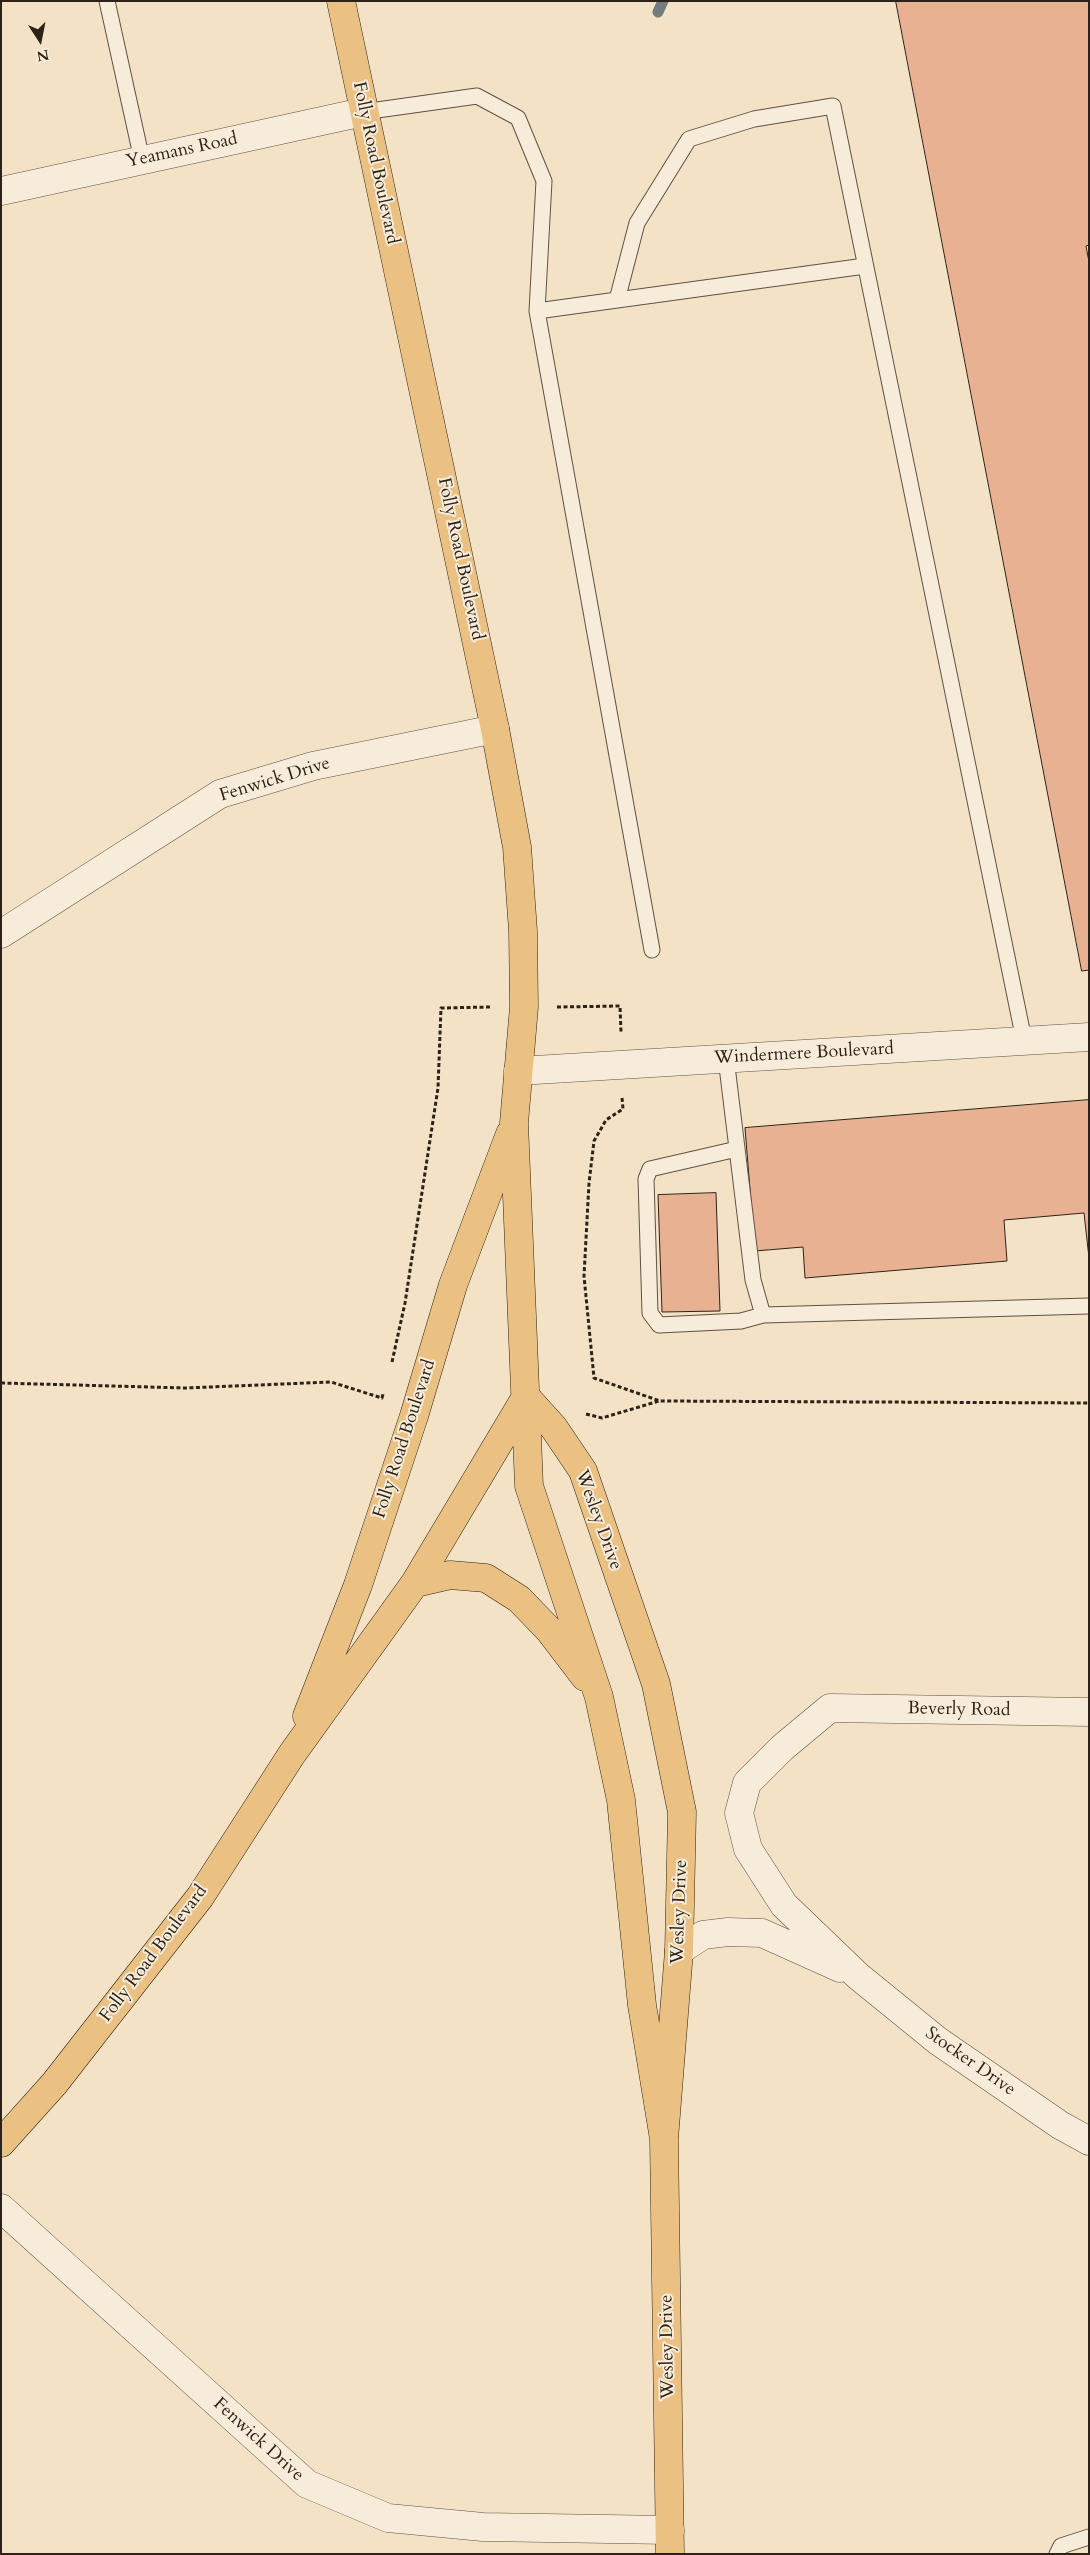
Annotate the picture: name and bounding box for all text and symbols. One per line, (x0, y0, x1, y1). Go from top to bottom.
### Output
north arrow (15, 15, 65, 65)
text: N (35, 45, 51, 66)
street label: Folly Road Boulevard (347, 80, 403, 246)
street label: Yeamans Road (124, 129, 240, 173)
street label: Folly Road Boulevard (432, 476, 488, 642)
street label: Fenwick Drive (217, 753, 333, 807)
street label: Windermere Boulevard (714, 1039, 894, 1069)
street label: Folly Road Boulevard (369, 1357, 441, 1521)
street label: Wesley Drive (570, 1467, 626, 1573)
street label: Beverly Road (907, 1698, 1011, 1722)
street label: Wesley Drive (667, 1859, 693, 1965)
street label: Folly Road Boulevard (96, 1881, 212, 2027)
street label: Stocker Drive (921, 2023, 1019, 2101)
street label: Wesley Drive (656, 2294, 680, 2400)
street label: Fenwick Drive (208, 2394, 308, 2486)

